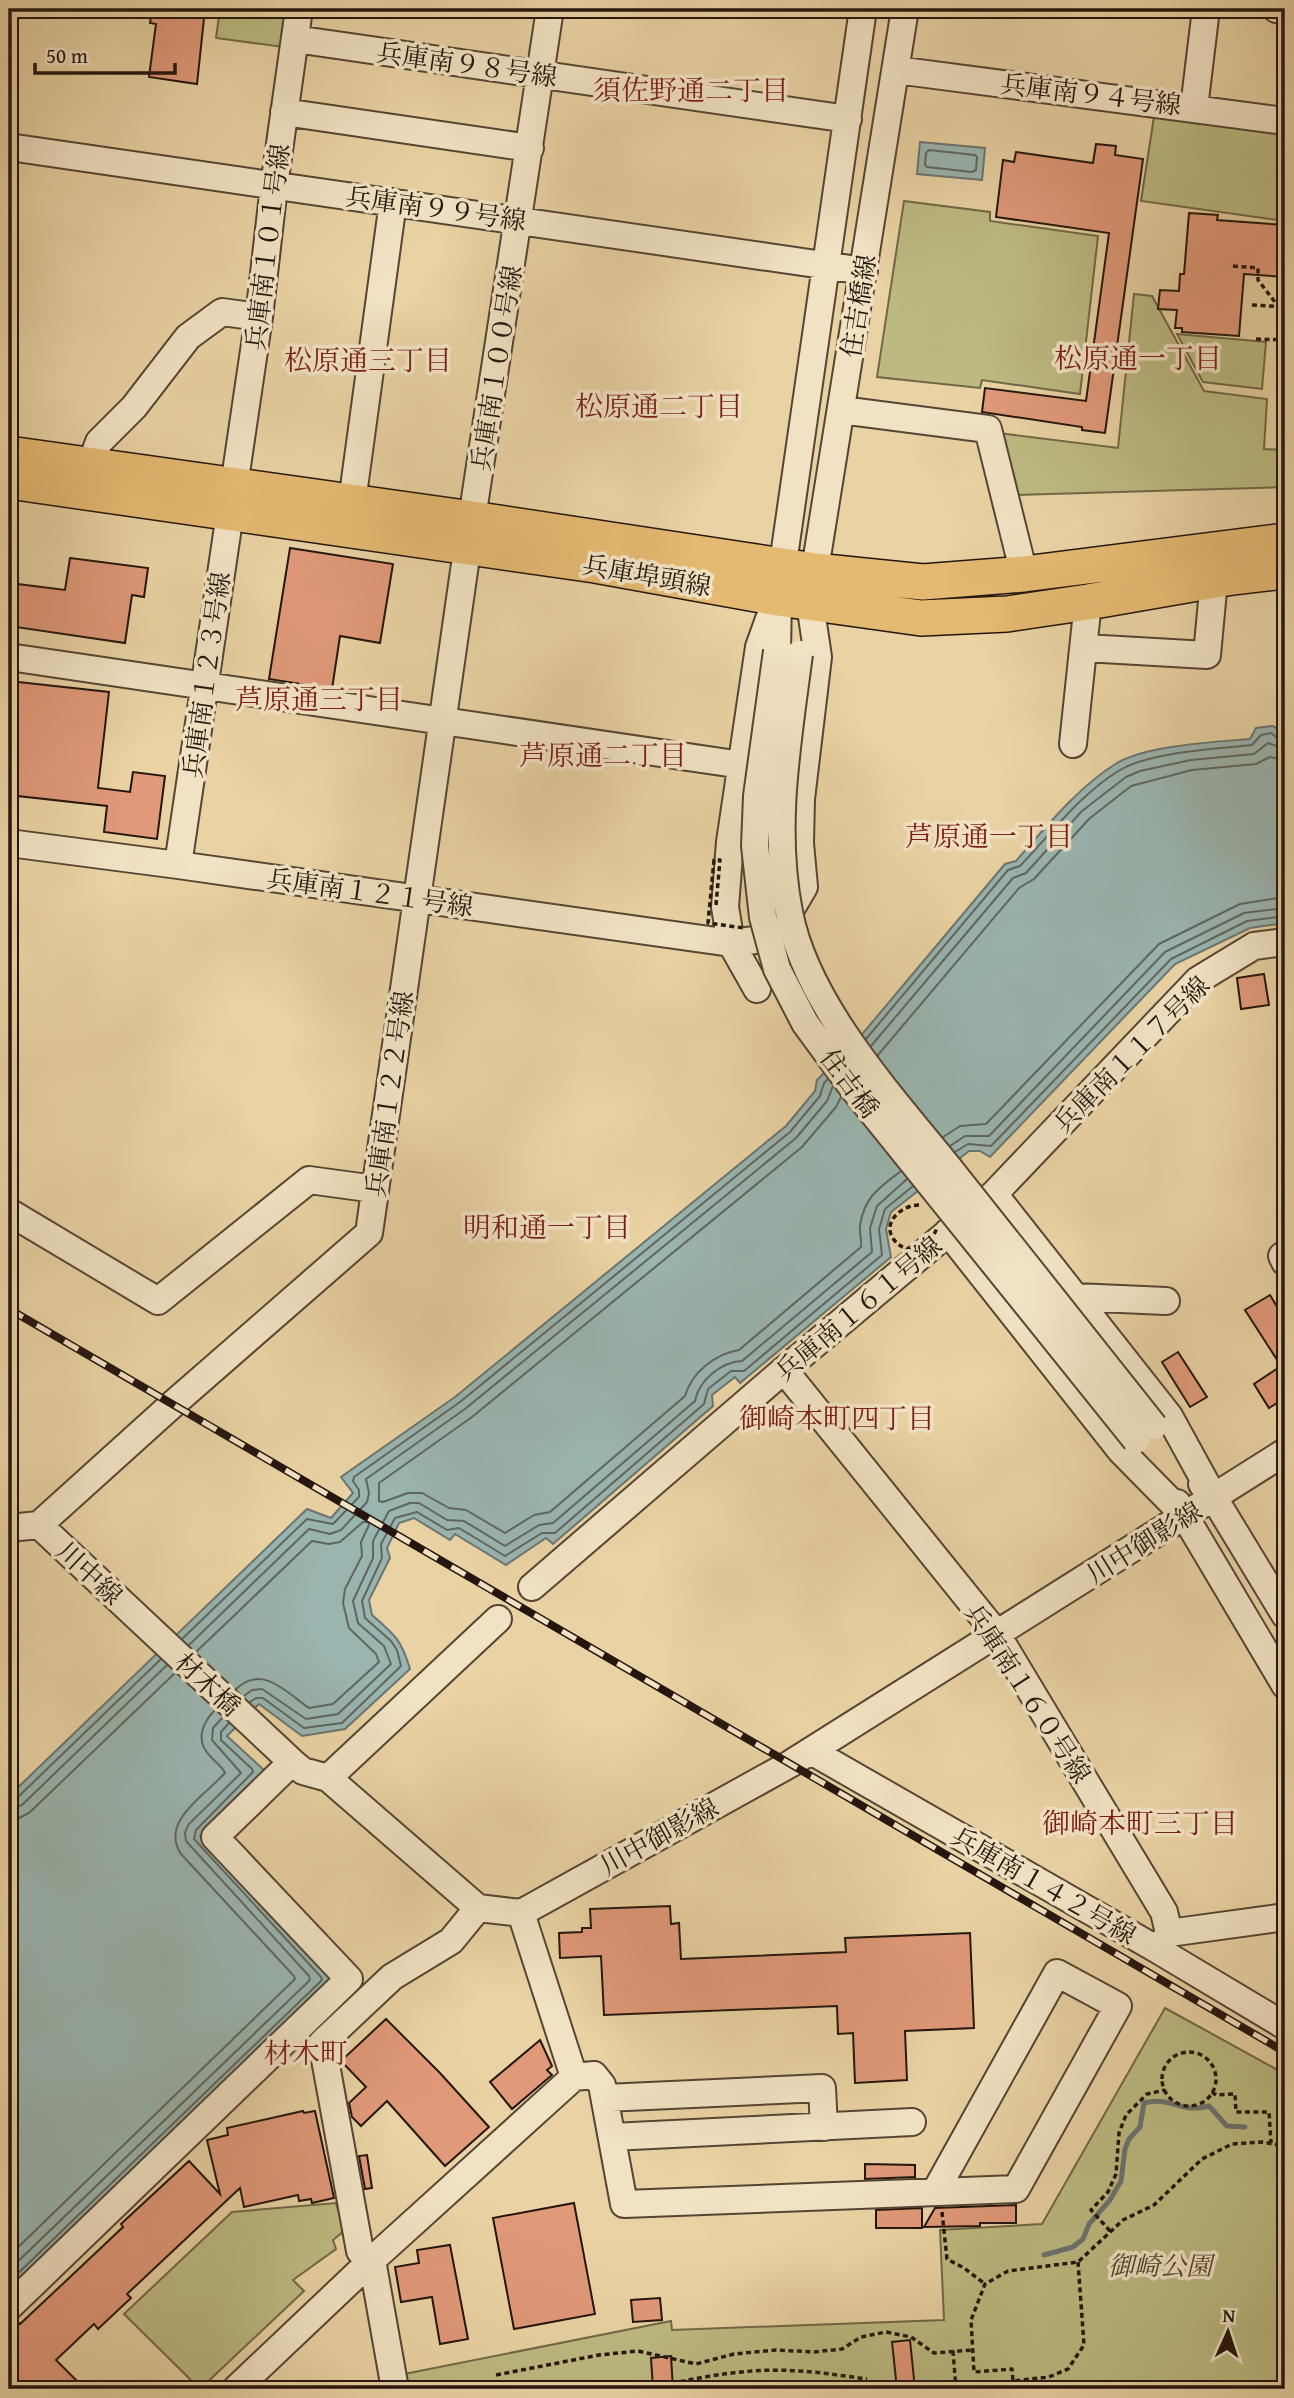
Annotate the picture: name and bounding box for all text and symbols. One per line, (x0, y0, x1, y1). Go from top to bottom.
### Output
scale bar (35, 32, 175, 76)
street label: 兵庫南９８号線 (374, 32, 560, 96)
text: 50 m (46, 40, 88, 71)
street label: 兵庫南９４号線 (998, 64, 1184, 124)
district label: 須佐野通二丁目 (593, 69, 789, 110)
street label: 兵庫南１０１号線 (235, 141, 299, 353)
street label: 兵庫南９９号線 (343, 176, 529, 240)
street label: 住吉橋線 (831, 252, 885, 360)
street label: 兵庫南１００号線 (460, 262, 532, 474)
district label: 松原通一丁目 (1054, 337, 1222, 378)
district label: 松原通三丁目 (284, 339, 452, 380)
district label: 松原通二丁目 (575, 385, 743, 426)
street label: 兵庫埠頭線 (580, 545, 714, 605)
street label: 兵庫南１２３号線 (172, 569, 240, 781)
district label: 芦原通三丁目 (235, 678, 403, 719)
district label: 芦原通二丁目 (519, 734, 687, 775)
district label: 芦原通一丁目 (905, 815, 1073, 856)
street label: 兵庫南１２１号線 (264, 858, 476, 926)
street label: 兵庫南１１７号線 (1044, 967, 1218, 1141)
street label: 兵庫南１２２号線 (355, 988, 423, 1200)
street label: 住吉橋 (811, 1040, 889, 1126)
district label: 明和通一丁目 (463, 1206, 631, 1247)
street label: 兵庫南１６１号線 (766, 1226, 950, 1390)
district label: 御崎本町四丁目 (739, 1397, 935, 1438)
street label: 川中御影線 (1079, 1491, 1209, 1593)
street label: 川中線 (48, 1532, 132, 1614)
street label: 兵庫南１６０号線 (955, 1595, 1101, 1791)
street label: 材木橋 (166, 1643, 250, 1725)
street label: 川中御影線 (593, 1787, 725, 1885)
district label: 御崎本町三丁目 (1042, 1802, 1238, 1843)
street label: 兵庫南１４２号線 (944, 1816, 1144, 1954)
district label: 材木町 (264, 2032, 348, 2073)
park label: 御崎公園 (1108, 2246, 1216, 2285)
north arrow (1192, 2296, 1262, 2366)
text: N (1222, 2301, 1236, 2329)

